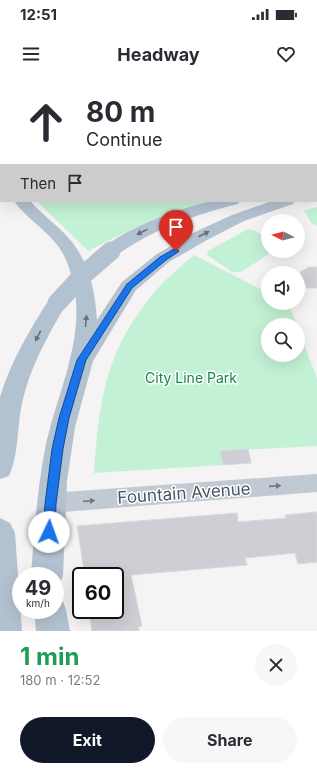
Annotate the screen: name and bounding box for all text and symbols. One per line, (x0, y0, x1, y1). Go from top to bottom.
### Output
text: 12:51 (20, 5, 57, 24)
icon: menu (20, 43, 42, 65)
icon: heart (275, 43, 297, 65)
text: Headway (117, 44, 200, 65)
text: 80 m (86, 95, 155, 129)
icon: ahead (20, 96, 72, 148)
text: Continue (86, 129, 163, 150)
icon: arrive (64, 172, 86, 194)
text: Then (20, 174, 56, 193)
pin (159, 210, 193, 251)
north arrow (261, 214, 305, 258)
map controls (261, 214, 305, 362)
icon: arrive (165, 216, 187, 238)
one-way arrow (136, 228, 148, 235)
one-way arrow (199, 231, 210, 237)
button: sound (261, 266, 305, 310)
one-way arrow (83, 315, 89, 327)
button: search (261, 318, 305, 362)
one-way arrow (34, 330, 41, 342)
park label: City Line Park (145, 369, 237, 386)
street label: Fountain Avenue (117, 478, 251, 508)
one-way arrow (269, 483, 281, 490)
one-way arrow (83, 497, 95, 504)
position arrow (28, 511, 70, 553)
speed limit sign: 60 (72, 567, 124, 619)
text: 49 (25, 576, 51, 600)
text: km/h (26, 597, 50, 609)
text: 1 min (20, 642, 79, 671)
button: close (255, 644, 297, 686)
text: 180 m · 12:52 (20, 672, 100, 688)
button: Exit (20, 717, 155, 763)
button: Share (163, 717, 297, 763)

